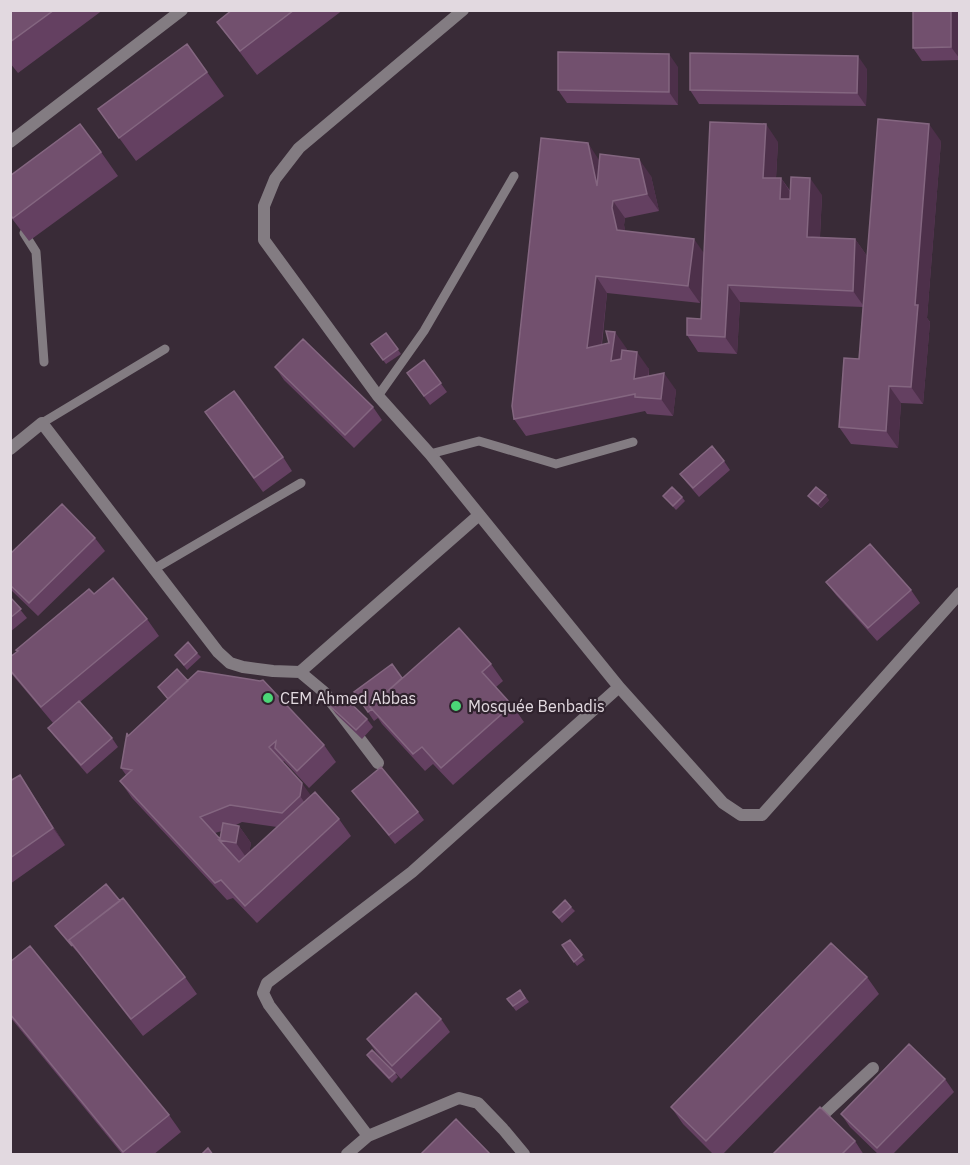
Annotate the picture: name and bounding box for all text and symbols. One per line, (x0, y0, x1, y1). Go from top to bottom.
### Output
place label: CEM Ahmed Abbas (280, 688, 416, 708)
marker: CEM Ahmed Abbas (261, 691, 275, 705)
place label: Mosquée Benbadis (468, 696, 605, 716)
marker: Mosquée Benbadis (449, 699, 463, 713)

